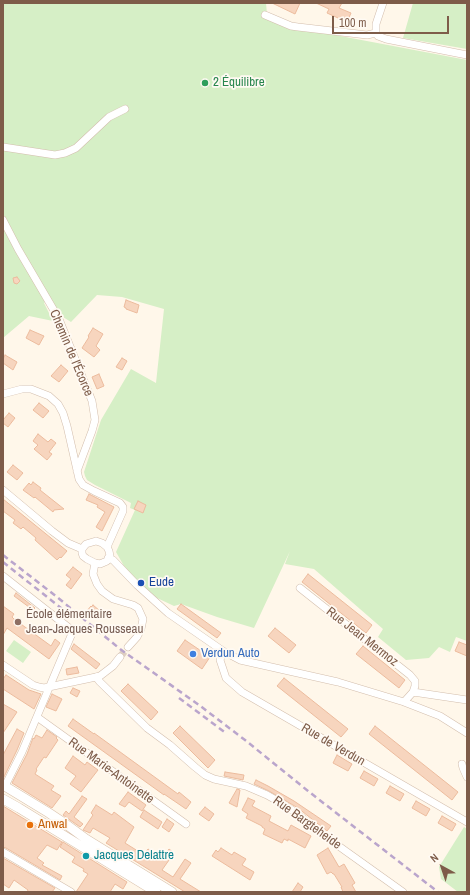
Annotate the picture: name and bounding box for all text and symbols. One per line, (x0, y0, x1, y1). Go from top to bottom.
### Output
scale bar (334, 8, 451, 34)
text: 100 m (339, 15, 366, 31)
place label: 2 Équilibre (213, 75, 265, 91)
marker: 2 Équilibre (200, 78, 210, 88)
street label: Chemin de l'Écorce (46, 307, 96, 399)
place label: Eude (149, 575, 174, 591)
marker: Eude (136, 578, 146, 588)
street label: Rue Jean Mermoz (323, 604, 401, 670)
place label: École élémentaire Jean-Jacques Rousseau (26, 607, 143, 638)
marker: École élémentaire Jean-Jacques Rousseau (13, 617, 23, 627)
place label: Verdun Auto (201, 646, 260, 662)
marker: Verdun Auto (188, 649, 198, 659)
street label: Rue de Verdun (298, 720, 368, 770)
street label: Rue Marie-Antoinette (65, 735, 157, 807)
street label: Rue Bargteheide (270, 793, 344, 853)
place label: Anwal (38, 817, 67, 833)
marker: Anwal (25, 820, 35, 830)
north arrow (422, 847, 462, 887)
place label: Jacques Delattre (94, 848, 174, 864)
text: N (427, 850, 441, 865)
marker: Jacques Delattre (81, 851, 91, 861)

